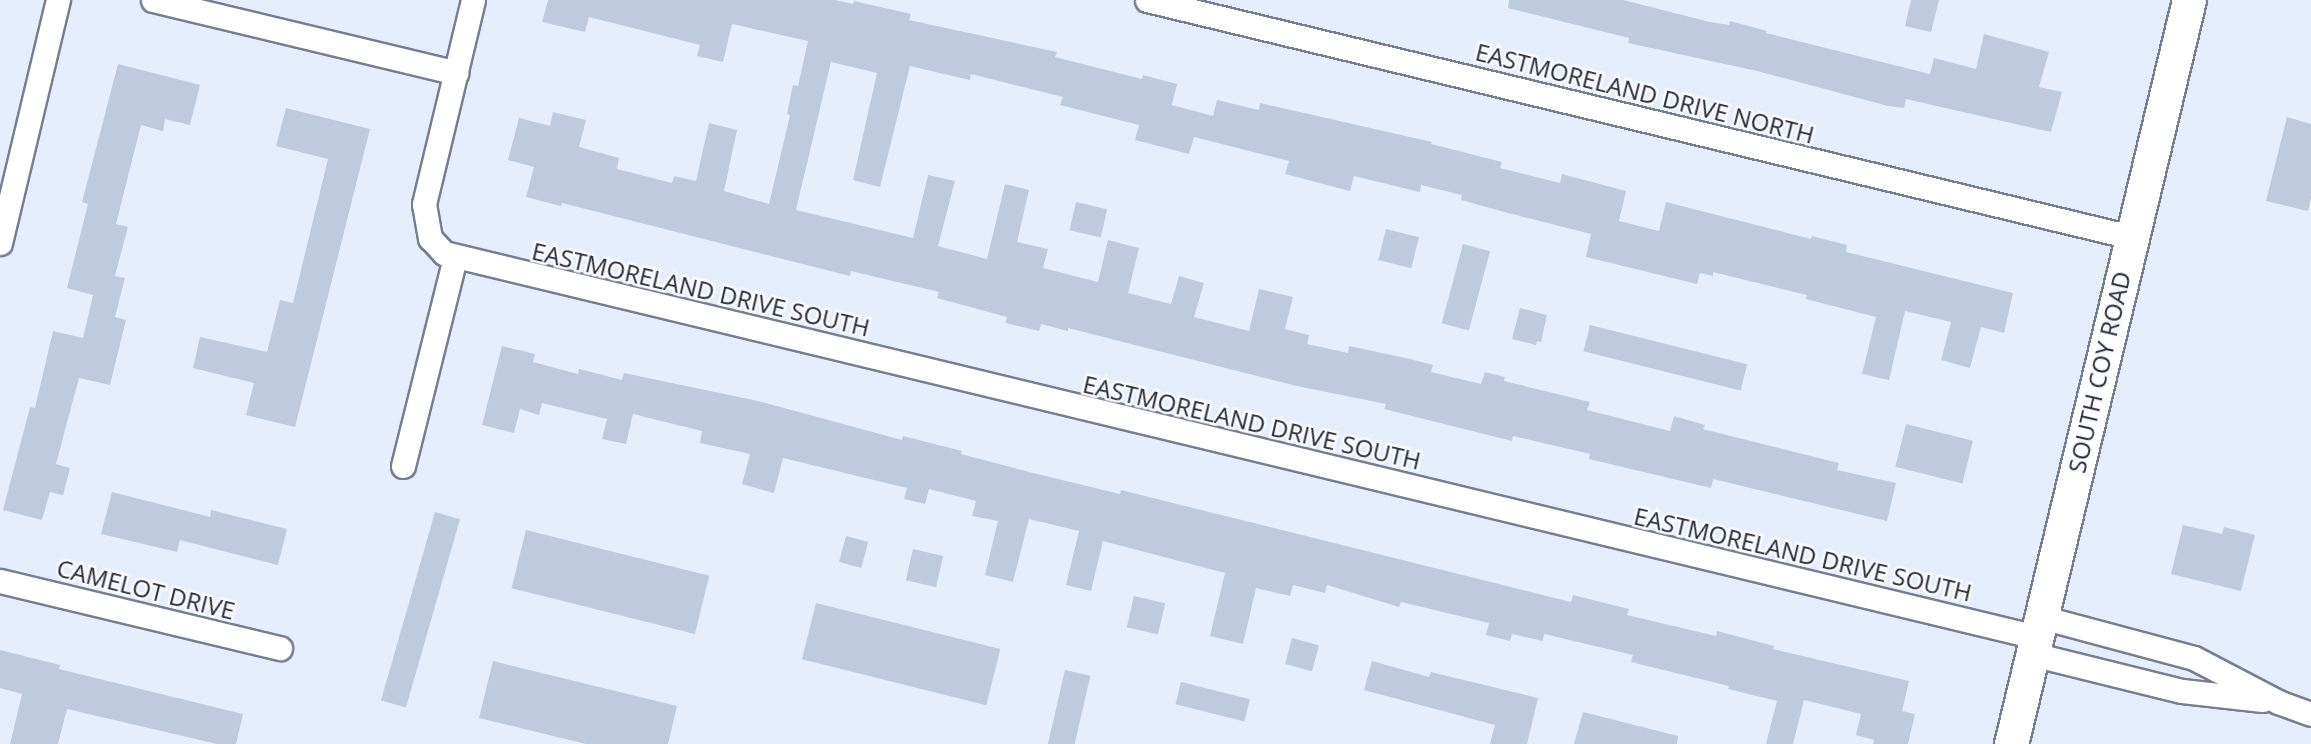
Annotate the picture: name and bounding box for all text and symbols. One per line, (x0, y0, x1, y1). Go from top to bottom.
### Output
street label: EASTMORELAND DRIVE NORTH (1473, 37, 1817, 149)
street label: EASTMORELAND DRIVE SOUTH (529, 236, 873, 342)
street label: SOUTH COY ROAD (2062, 268, 2136, 476)
street label: EASTMORELAND DRIVE SOUTH (1080, 369, 1424, 475)
street label: EASTMORELAND DRIVE SOUTH (1631, 501, 1975, 607)
street label: CAMELOT DRIVE (54, 553, 238, 625)

